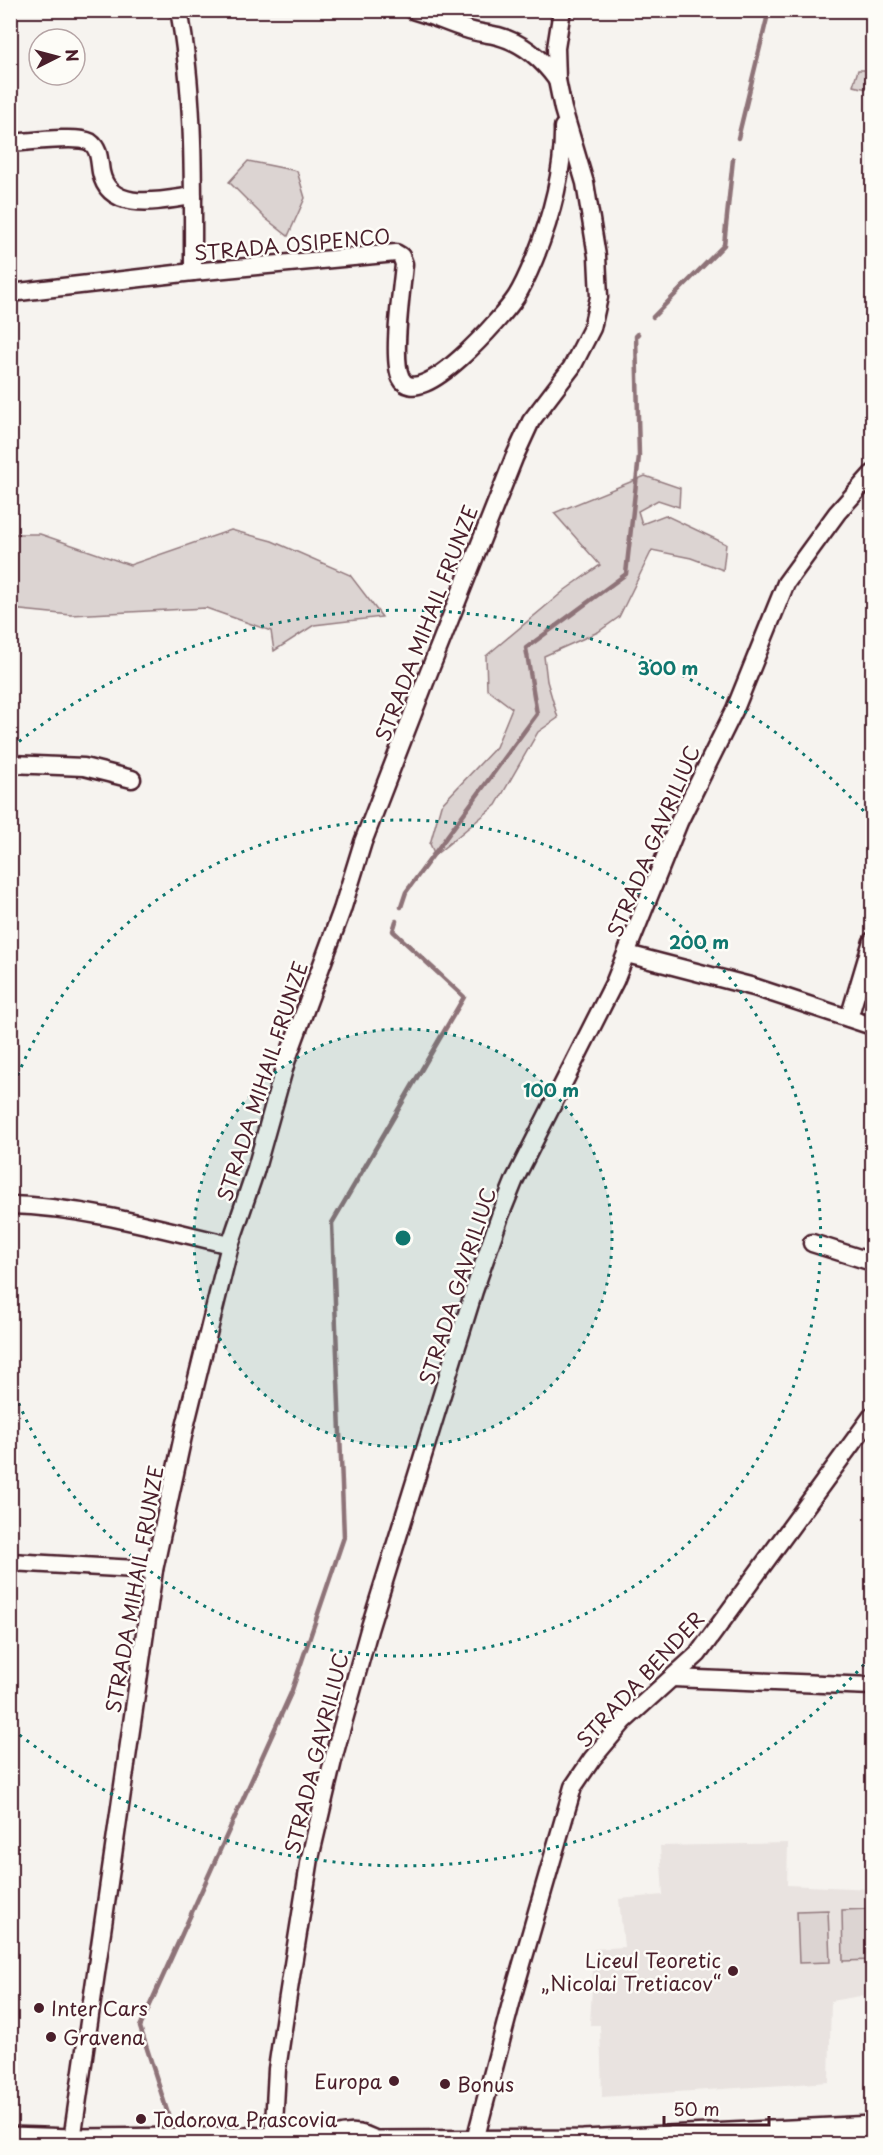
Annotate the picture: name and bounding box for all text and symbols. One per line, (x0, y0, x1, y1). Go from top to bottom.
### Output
north arrow (27, 27, 87, 87)
text: N (60, 48, 86, 63)
street label: STRADA OSIPENCO (193, 220, 391, 268)
street label: STRADA MIHAIL FRUNZE (367, 500, 485, 746)
text: 300 m (638, 654, 698, 681)
street label: STRADA GAVRILIUC (599, 740, 707, 942)
text: 200 m (669, 928, 729, 955)
street label: STRADA MIHAIL FRUNZE (209, 957, 315, 1205)
text: 100 m (523, 1076, 579, 1103)
street label: STRADA GAVRILIUC (411, 1184, 503, 1388)
centre of rings (393, 1228, 413, 1248)
street label: STRADA MIHAIL FRUNZE (97, 1463, 171, 1715)
street label: STRADA BENDER (569, 1604, 711, 1754)
street label: STRADA GAVRILIUC (277, 1650, 355, 1856)
place label: Liceul Teoretic „Nicolai Tretiacov“ (542, 1945, 721, 1998)
marker: Liceul Teoretic „Nicolai Tretiacov“ (726, 1964, 740, 1978)
place label: Inter Cars (51, 1993, 148, 2023)
marker: Inter Cars (32, 2001, 46, 2015)
place label: Gravena (63, 2022, 145, 2052)
marker: Gravena (44, 2030, 58, 2044)
place label: Europa (314, 2066, 383, 2096)
place label: Bonus (457, 2069, 514, 2099)
marker: Europa (387, 2074, 401, 2088)
marker: Bonus (438, 2077, 452, 2091)
scale bar (664, 2089, 769, 2127)
text: 50 m (673, 2095, 720, 2122)
place label: Todorova Prascovia (153, 2104, 338, 2134)
marker: Todorova Prascovia (134, 2112, 148, 2126)

